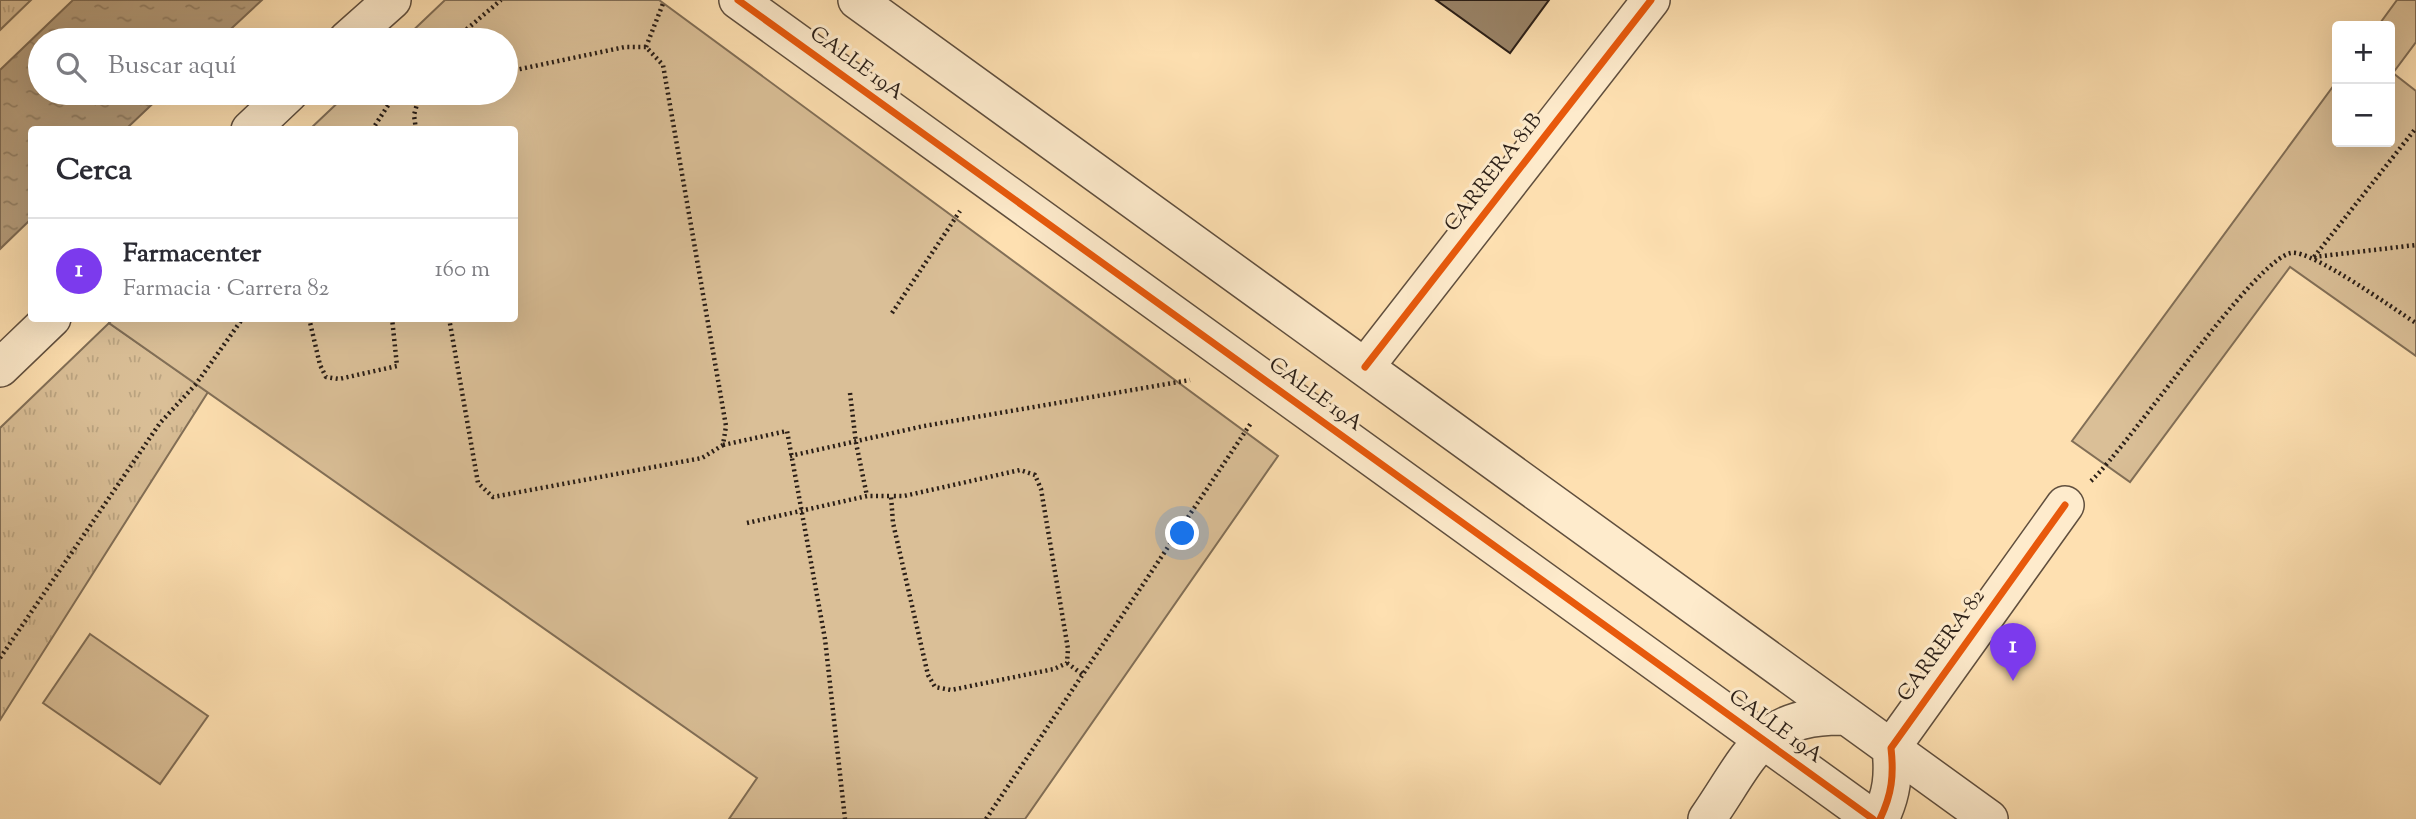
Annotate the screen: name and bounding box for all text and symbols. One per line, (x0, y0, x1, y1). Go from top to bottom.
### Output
street label: CALLE 19A (803, 20, 909, 108)
map controls (2332, 21, 2395, 147)
button: + (2332, 21, 2395, 84)
search box (28, 28, 518, 105)
icon: search (52, 48, 90, 86)
text: Buscar aquí (108, 48, 237, 85)
button: − (2332, 84, 2395, 147)
street label: CARRERA 81B (1438, 107, 1550, 239)
text: Cerca (56, 150, 132, 193)
text: Farmacenter (123, 236, 261, 273)
text: 1 (75, 254, 83, 287)
text: 160 m (435, 254, 490, 287)
text: Farmacia · Carrera 82 (123, 273, 329, 306)
street label: CALLE 19A (1262, 351, 1368, 439)
your location (1165, 516, 1199, 550)
street label: CARRERA 82 (1891, 583, 1993, 708)
pin: 1 (1990, 623, 2036, 681)
street label: CALLE 19A (1722, 683, 1828, 771)

